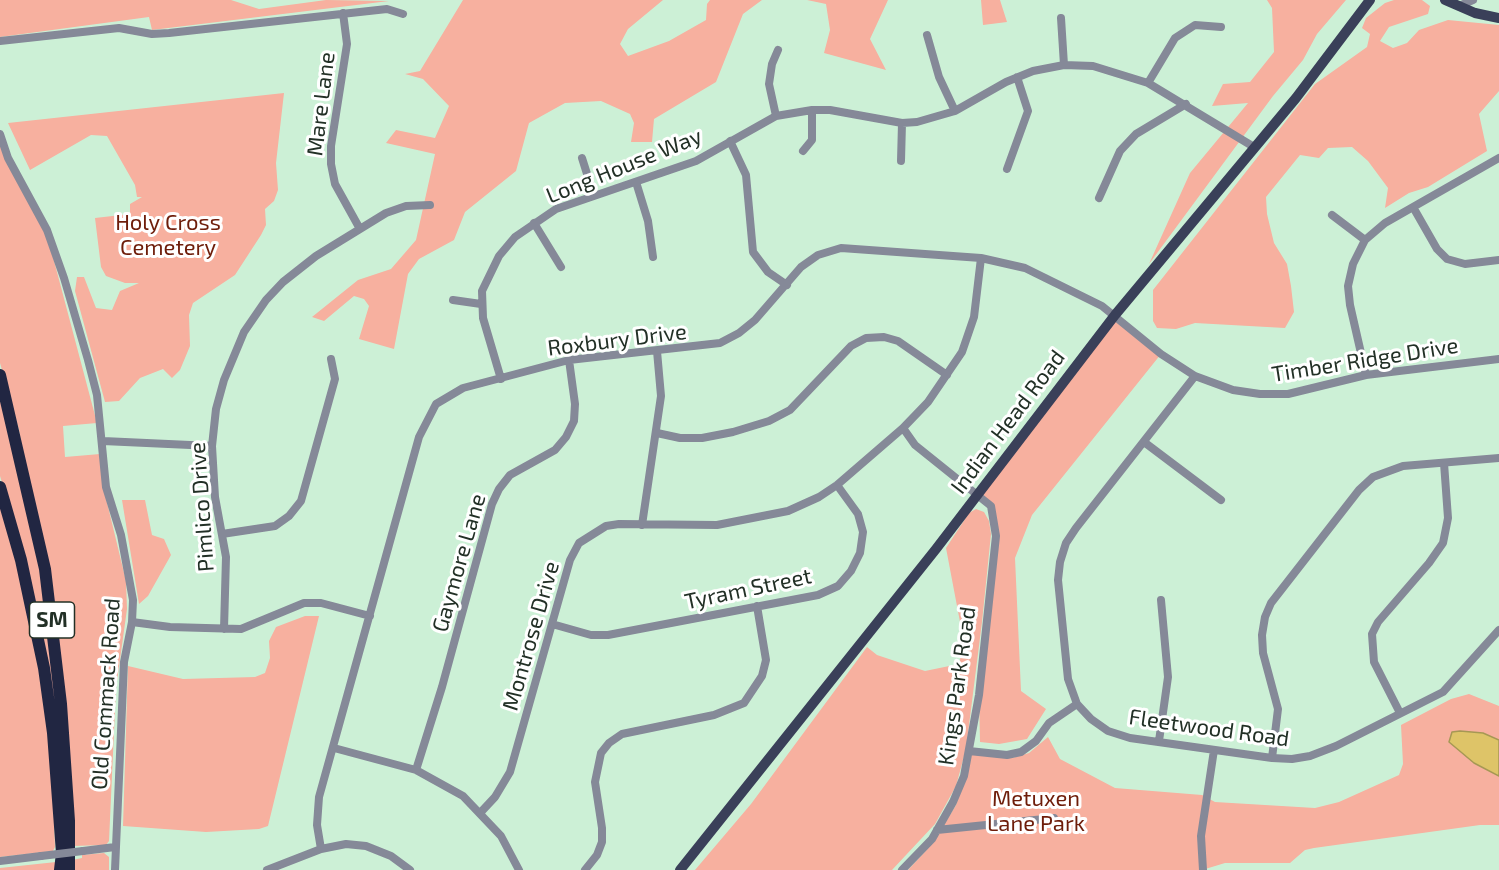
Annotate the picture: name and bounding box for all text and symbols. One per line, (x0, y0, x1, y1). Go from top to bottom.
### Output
street label: Mare Lane (302, 50, 340, 158)
street label: Long House Way (542, 123, 706, 209)
park label: Holy Cross Cemetery (115, 210, 221, 262)
street label: Roxbury Drive (546, 318, 688, 362)
street label: Timber Ridge Drive (1270, 332, 1460, 388)
street label: Indian Head Road (945, 345, 1071, 499)
street label: Pimlico Drive (184, 441, 220, 573)
street label: Gaymore Lane (427, 491, 491, 635)
street label: Montrose Drive (497, 558, 565, 714)
street label: Tyram Street (682, 563, 814, 615)
street label: Old Commack Road (86, 597, 126, 791)
road number: SM (29, 602, 74, 638)
street label: Kings Park Road (933, 605, 981, 767)
street label: Fleetwood Road (1127, 704, 1291, 752)
park label: Metuxen Lane Park (987, 786, 1085, 837)

